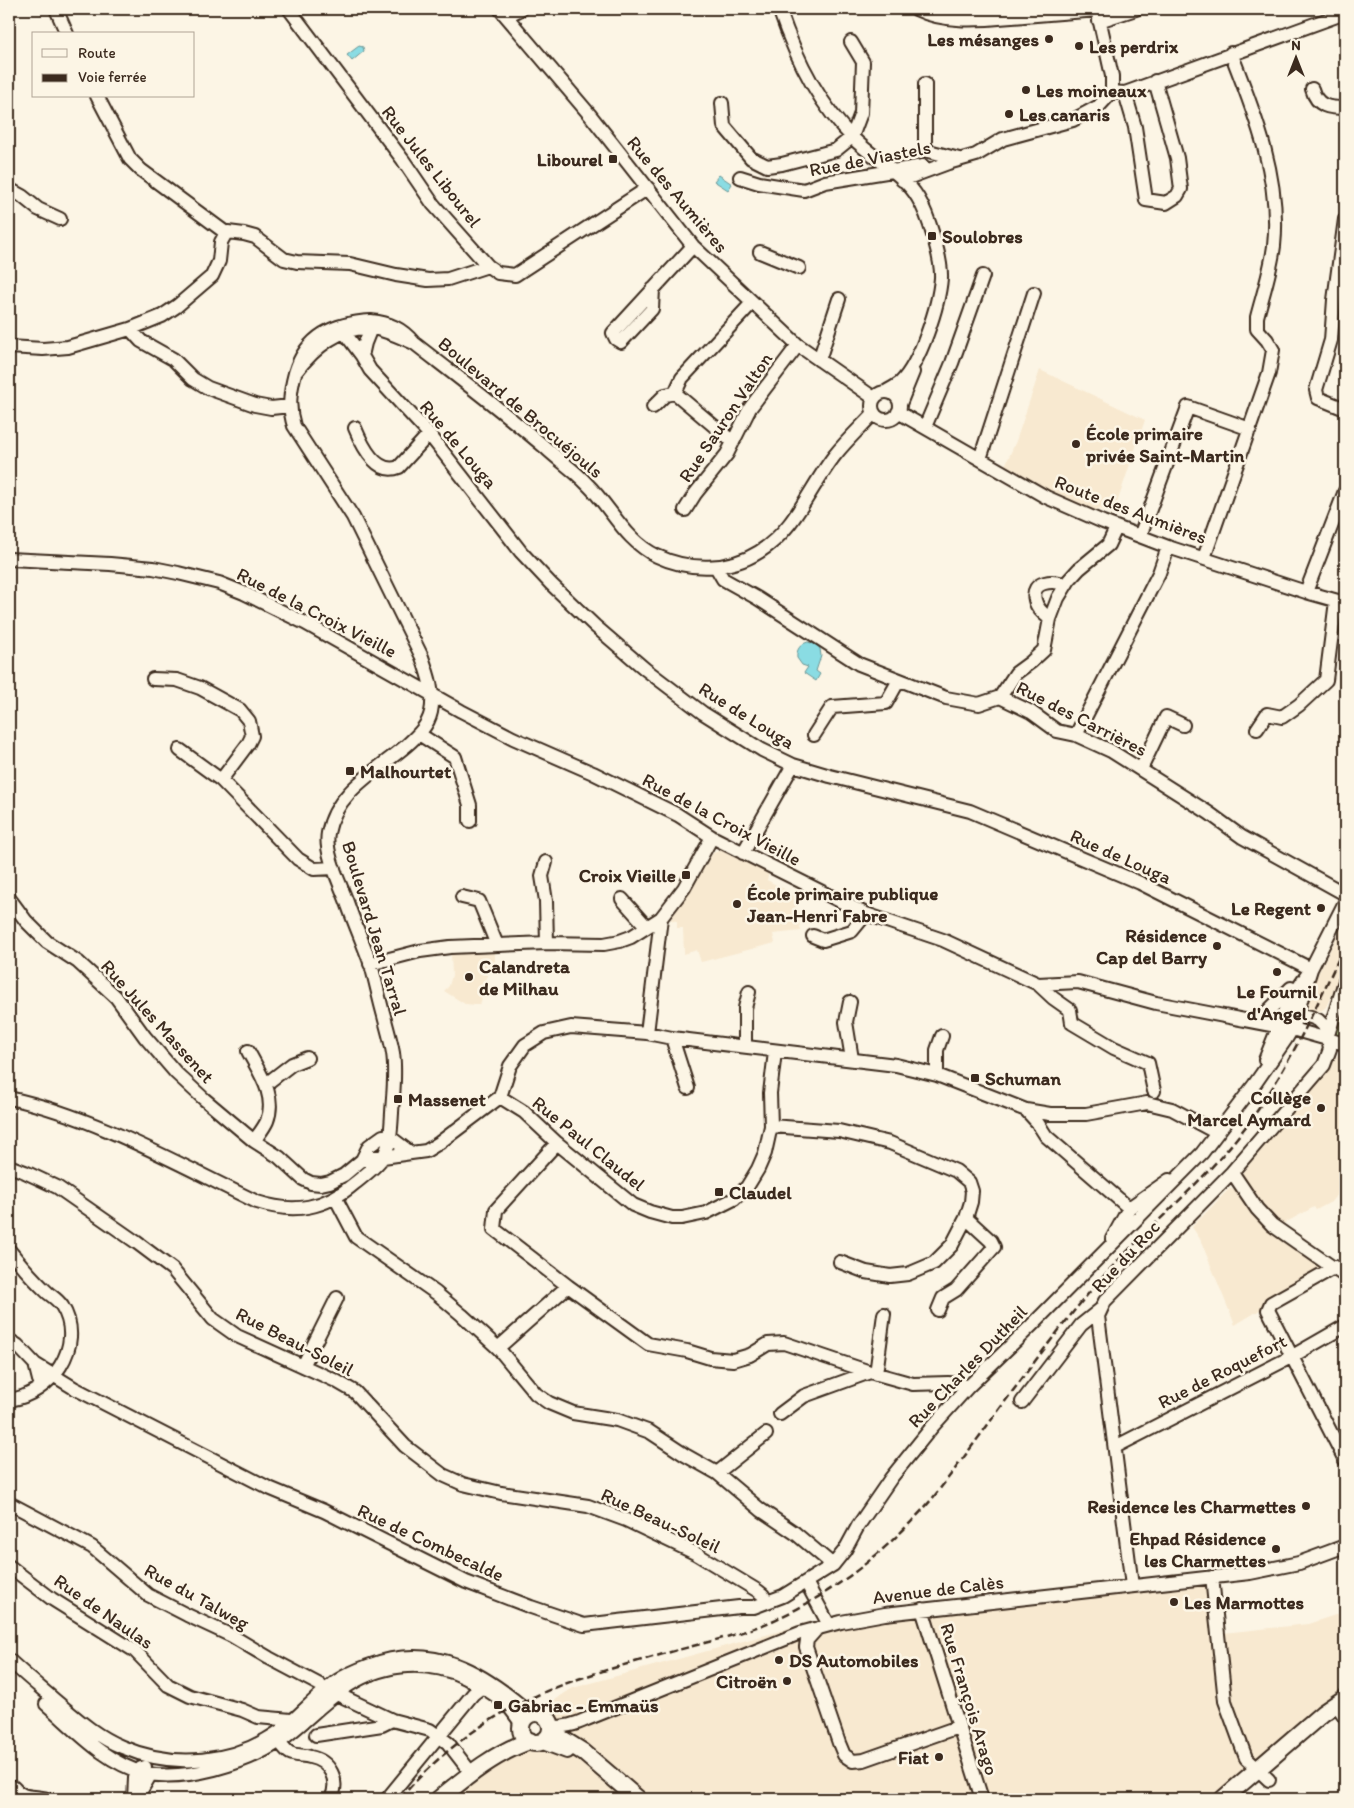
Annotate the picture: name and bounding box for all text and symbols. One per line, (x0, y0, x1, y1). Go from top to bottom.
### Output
place label: Les mésanges (927, 28, 1039, 51)
legend (32, 32, 195, 98)
north arrow (1272, 32, 1322, 82)
marker: Les mésanges (1043, 33, 1055, 45)
place label: Les perdrix (1089, 35, 1179, 58)
text: N (1291, 37, 1301, 54)
marker: Les perdrix (1073, 40, 1085, 52)
text: Route (78, 44, 116, 62)
text: Voie ferrée (78, 68, 147, 86)
place label: Les moineaux (1036, 79, 1147, 102)
marker: Les moineaux (1020, 84, 1032, 96)
street label: Rue Jules Libourel (377, 101, 487, 232)
place label: Les canaris (1019, 103, 1110, 126)
marker: Les canaris (1003, 108, 1015, 120)
street label: Rue des Aumières (622, 131, 733, 257)
street label: Rue de Viastels (807, 135, 933, 182)
place label: Libourel (537, 148, 604, 171)
marker: Libourel (607, 153, 619, 165)
place label: Soulobres (942, 225, 1023, 248)
marker: Soulobres (926, 230, 938, 242)
street label: Boulevard de Brocuéjouls (434, 332, 608, 483)
street label: Rue Sauron Valton (674, 348, 777, 486)
street label: Rue de Louga (415, 395, 502, 493)
place label: École primaire privée Saint-Martin (1085, 422, 1245, 467)
marker: École primaire privée Saint-Martin (1070, 438, 1082, 450)
street label: Route des Aumières (1051, 470, 1210, 549)
street label: Rue de la Croix Vieille (233, 562, 401, 663)
street label: Rue des Carrières (1013, 676, 1151, 761)
street label: Rue de Louga (695, 677, 799, 754)
place label: Malhourtet (360, 760, 452, 783)
marker: Malhourtet (344, 765, 356, 777)
street label: Rue de la Croix Vieille (638, 768, 805, 871)
street label: Rue de Louga (1067, 824, 1175, 889)
street label: Boulevard Jean Tarral (337, 838, 412, 1019)
place label: Croix Vieille (579, 864, 676, 887)
marker: Croix Vieille (680, 869, 692, 881)
place label: École primaire publique Jean-Henri Fabre (746, 882, 938, 927)
place label: Le Regent (1231, 897, 1311, 920)
marker: École primaire publique Jean-Henri Fabre (731, 898, 743, 910)
marker: Le Regent (1315, 902, 1327, 914)
place label: Résidence Cap del Barry (1096, 924, 1208, 969)
marker: Résidence Cap del Barry (1211, 940, 1223, 952)
street label: Rue Jules Massenet (96, 955, 219, 1088)
place label: Calandreta de Milhau (479, 955, 571, 1000)
marker: Le Fournil d'Angel (1271, 966, 1283, 978)
marker: Calandreta de Milhau (463, 971, 475, 983)
place label: Le Fournil d'Angel (1237, 980, 1318, 1025)
place label: Schuman (985, 1067, 1061, 1090)
marker: Schuman (969, 1072, 981, 1084)
place label: Collège Marcel Aymard (1187, 1086, 1311, 1131)
place label: Massenet (408, 1088, 486, 1111)
street label: Rue Paul Claudel (528, 1091, 650, 1196)
marker: Massenet (392, 1093, 404, 1105)
marker: Collège Marcel Aymard (1315, 1102, 1327, 1114)
place label: Claudel (729, 1181, 792, 1204)
marker: Claudel (713, 1186, 725, 1198)
street label: Rue du Roc (1086, 1215, 1165, 1297)
street label: Rue Charles Dutheil (903, 1300, 1032, 1432)
street label: Rue Beau-Soleil (232, 1302, 358, 1381)
street label: Rue de Roquefort (1154, 1329, 1290, 1414)
street label: Rue Beau-Soleil (597, 1483, 725, 1558)
place label: Residence les Charmettes (1087, 1495, 1297, 1518)
street label: Rue de Combecalde (354, 1498, 508, 1586)
marker: Residence les Charmettes (1300, 1500, 1312, 1512)
place label: Ehpad Résidence les Charmettes (1130, 1527, 1266, 1572)
marker: Ehpad Résidence les Charmettes (1270, 1543, 1282, 1555)
street label: Rue du Talweg (140, 1558, 253, 1635)
street label: Rue de Naulas (50, 1569, 158, 1654)
street label: Avenue de Calès (871, 1570, 1005, 1609)
place label: Les Marmottes (1184, 1591, 1304, 1614)
marker: Les Marmottes (1168, 1596, 1180, 1608)
street label: Rue François Arago (935, 1620, 1004, 1778)
place label: DS Automobiles (789, 1649, 919, 1672)
marker: DS Automobiles (773, 1654, 785, 1666)
place label: Citroën (716, 1670, 777, 1693)
marker: Citroën (781, 1675, 793, 1687)
place label: Gabriac - Emmaüs (508, 1694, 659, 1717)
marker: Gabriac - Emmaüs (492, 1699, 504, 1711)
place label: Fiat (898, 1746, 929, 1769)
marker: Fiat (933, 1751, 945, 1763)

